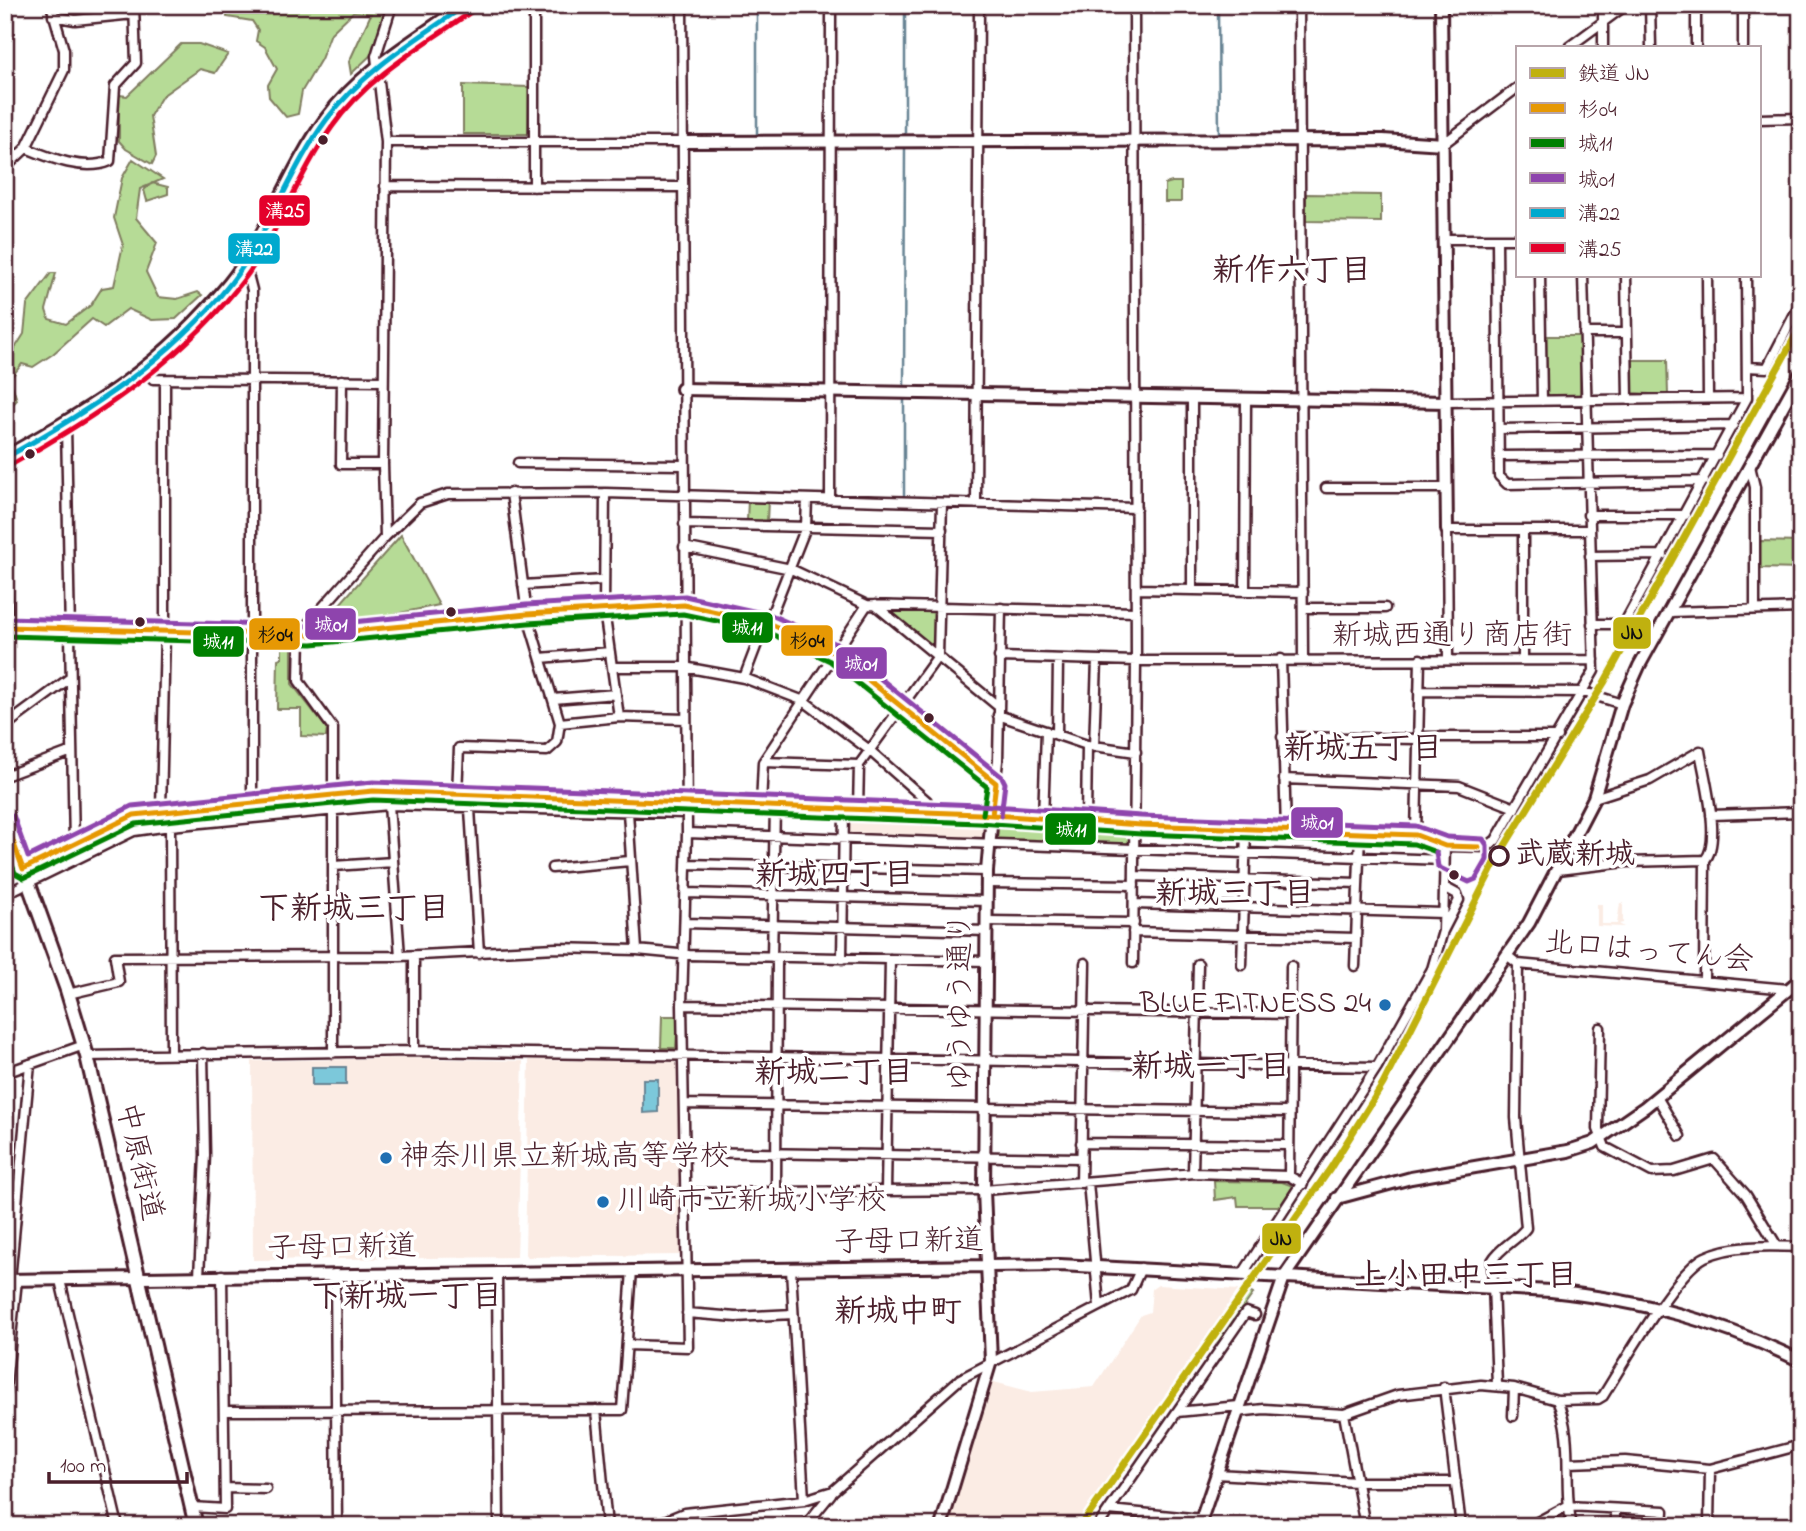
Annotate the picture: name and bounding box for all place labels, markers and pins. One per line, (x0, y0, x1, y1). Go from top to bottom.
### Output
unlabelled marker (316, 133, 330, 147)
unlabelled marker (23, 447, 37, 461)
unlabelled marker (444, 605, 458, 619)
unlabelled marker (133, 615, 147, 629)
unlabelled marker (922, 711, 936, 725)
place label: 武蔵新城 (1515, 834, 1635, 878)
marker: 武蔵新城 (1489, 846, 1509, 866)
unlabelled marker (1447, 868, 1461, 882)
place label: BLUE FITNESS 24 (1139, 983, 1371, 1027)
marker: BLUE FITNESS 24 (1377, 997, 1393, 1013)
place label: 神奈川県立新城高等学校 (400, 1136, 730, 1180)
marker: 神奈川県立新城高等学校 (378, 1150, 394, 1166)
place label: 川崎市立新城小学校 (617, 1180, 887, 1224)
marker: 川崎市立新城小学校 (595, 1194, 611, 1210)

